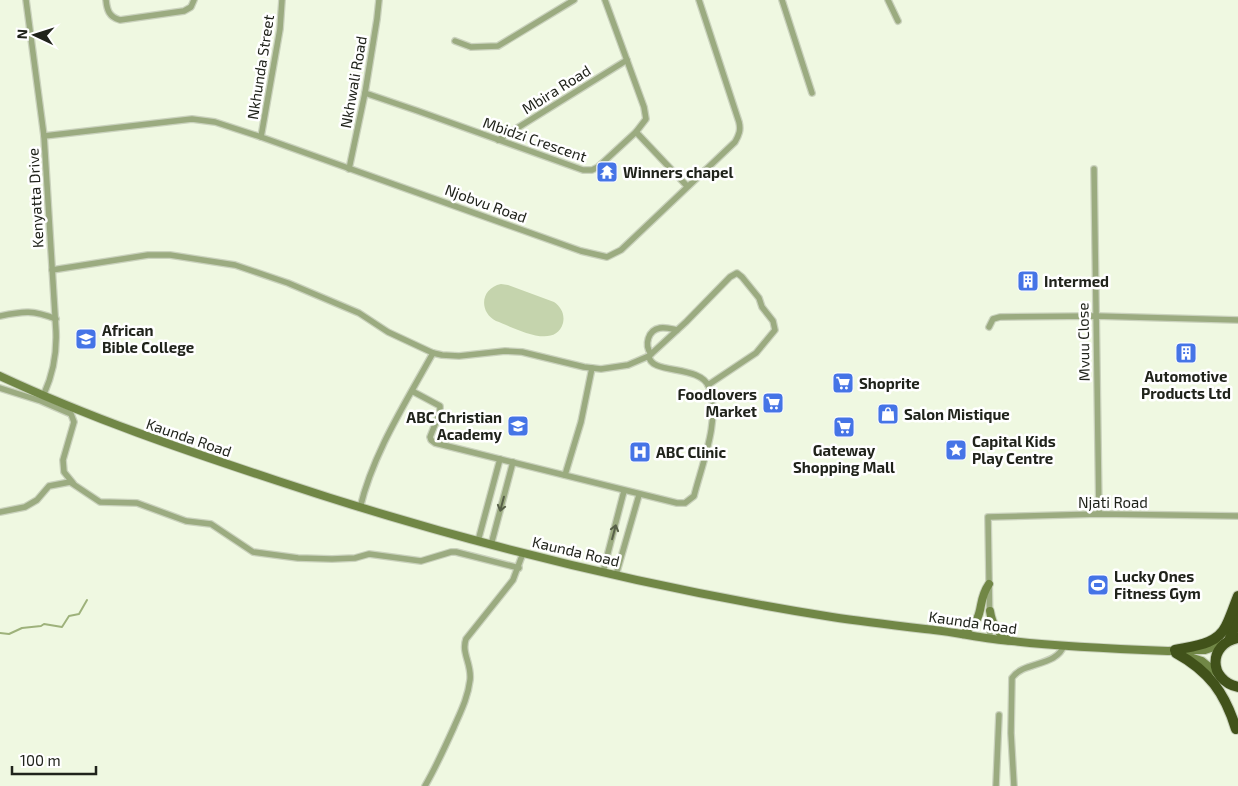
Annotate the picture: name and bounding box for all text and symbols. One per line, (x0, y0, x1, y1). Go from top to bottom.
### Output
north arrow (10, 10, 60, 60)
street label: Nkhunda Street (243, 13, 277, 121)
text: N (13, 28, 30, 40)
street label: Nkhwali Road (336, 34, 370, 130)
street label: Mbira Road (518, 61, 594, 117)
street label: Mbidzi Crescent (481, 113, 589, 165)
street label: Kenyatta Drive (23, 148, 47, 248)
temple icon: Winners chapel (595, 160, 619, 184)
place label: Winners chapel (623, 163, 734, 181)
street label: Njobvu Road (442, 180, 529, 227)
building icon: Intermed (1016, 269, 1040, 293)
place label: Intermed (1044, 272, 1109, 290)
street label: Mvuu Close (1073, 302, 1093, 382)
place label: African Bible College (102, 321, 194, 356)
school or university icon: African Bible College (74, 327, 98, 351)
building icon: Automotive Products Ltd (1174, 341, 1198, 365)
place label: Automotive Products Ltd (1141, 367, 1231, 402)
supermarket icon: Shoprite (831, 371, 855, 395)
place label: Shoprite (859, 374, 920, 392)
place label: Foodlovers Market (677, 385, 757, 420)
supermarket icon: Foodlovers Market (761, 391, 785, 415)
shop icon: Salon Mistique (876, 402, 900, 426)
place label: Salon Mistique (904, 405, 1010, 423)
place label: ABC Christian Academy (406, 408, 503, 444)
street label: Kaunda Road (144, 414, 234, 460)
school or university icon: ABC Christian Academy (506, 414, 530, 438)
supermarket icon: Gateway Shopping Mall (832, 415, 856, 439)
place label: Capital Kids Play Centre (972, 432, 1056, 468)
place icon: Capital Kids Play Centre (944, 438, 968, 462)
hospital icon: ABC Clinic (628, 440, 652, 464)
place label: Gateway Shopping Mall (793, 441, 895, 476)
place label: ABC Clinic (656, 443, 726, 461)
street label: Njati Road (1078, 493, 1148, 512)
one-way arrow (496, 495, 506, 511)
one-way arrow (610, 524, 619, 540)
street label: Kaunda Road (531, 532, 621, 570)
place label: Lucky Ones Fitness Gym (1114, 567, 1201, 603)
sports icon: Lucky Ones Fitness Gym (1086, 573, 1110, 597)
street label: Kaunda Road (928, 607, 1018, 637)
scale bar (12, 744, 96, 776)
text: 100 m (20, 751, 61, 769)

